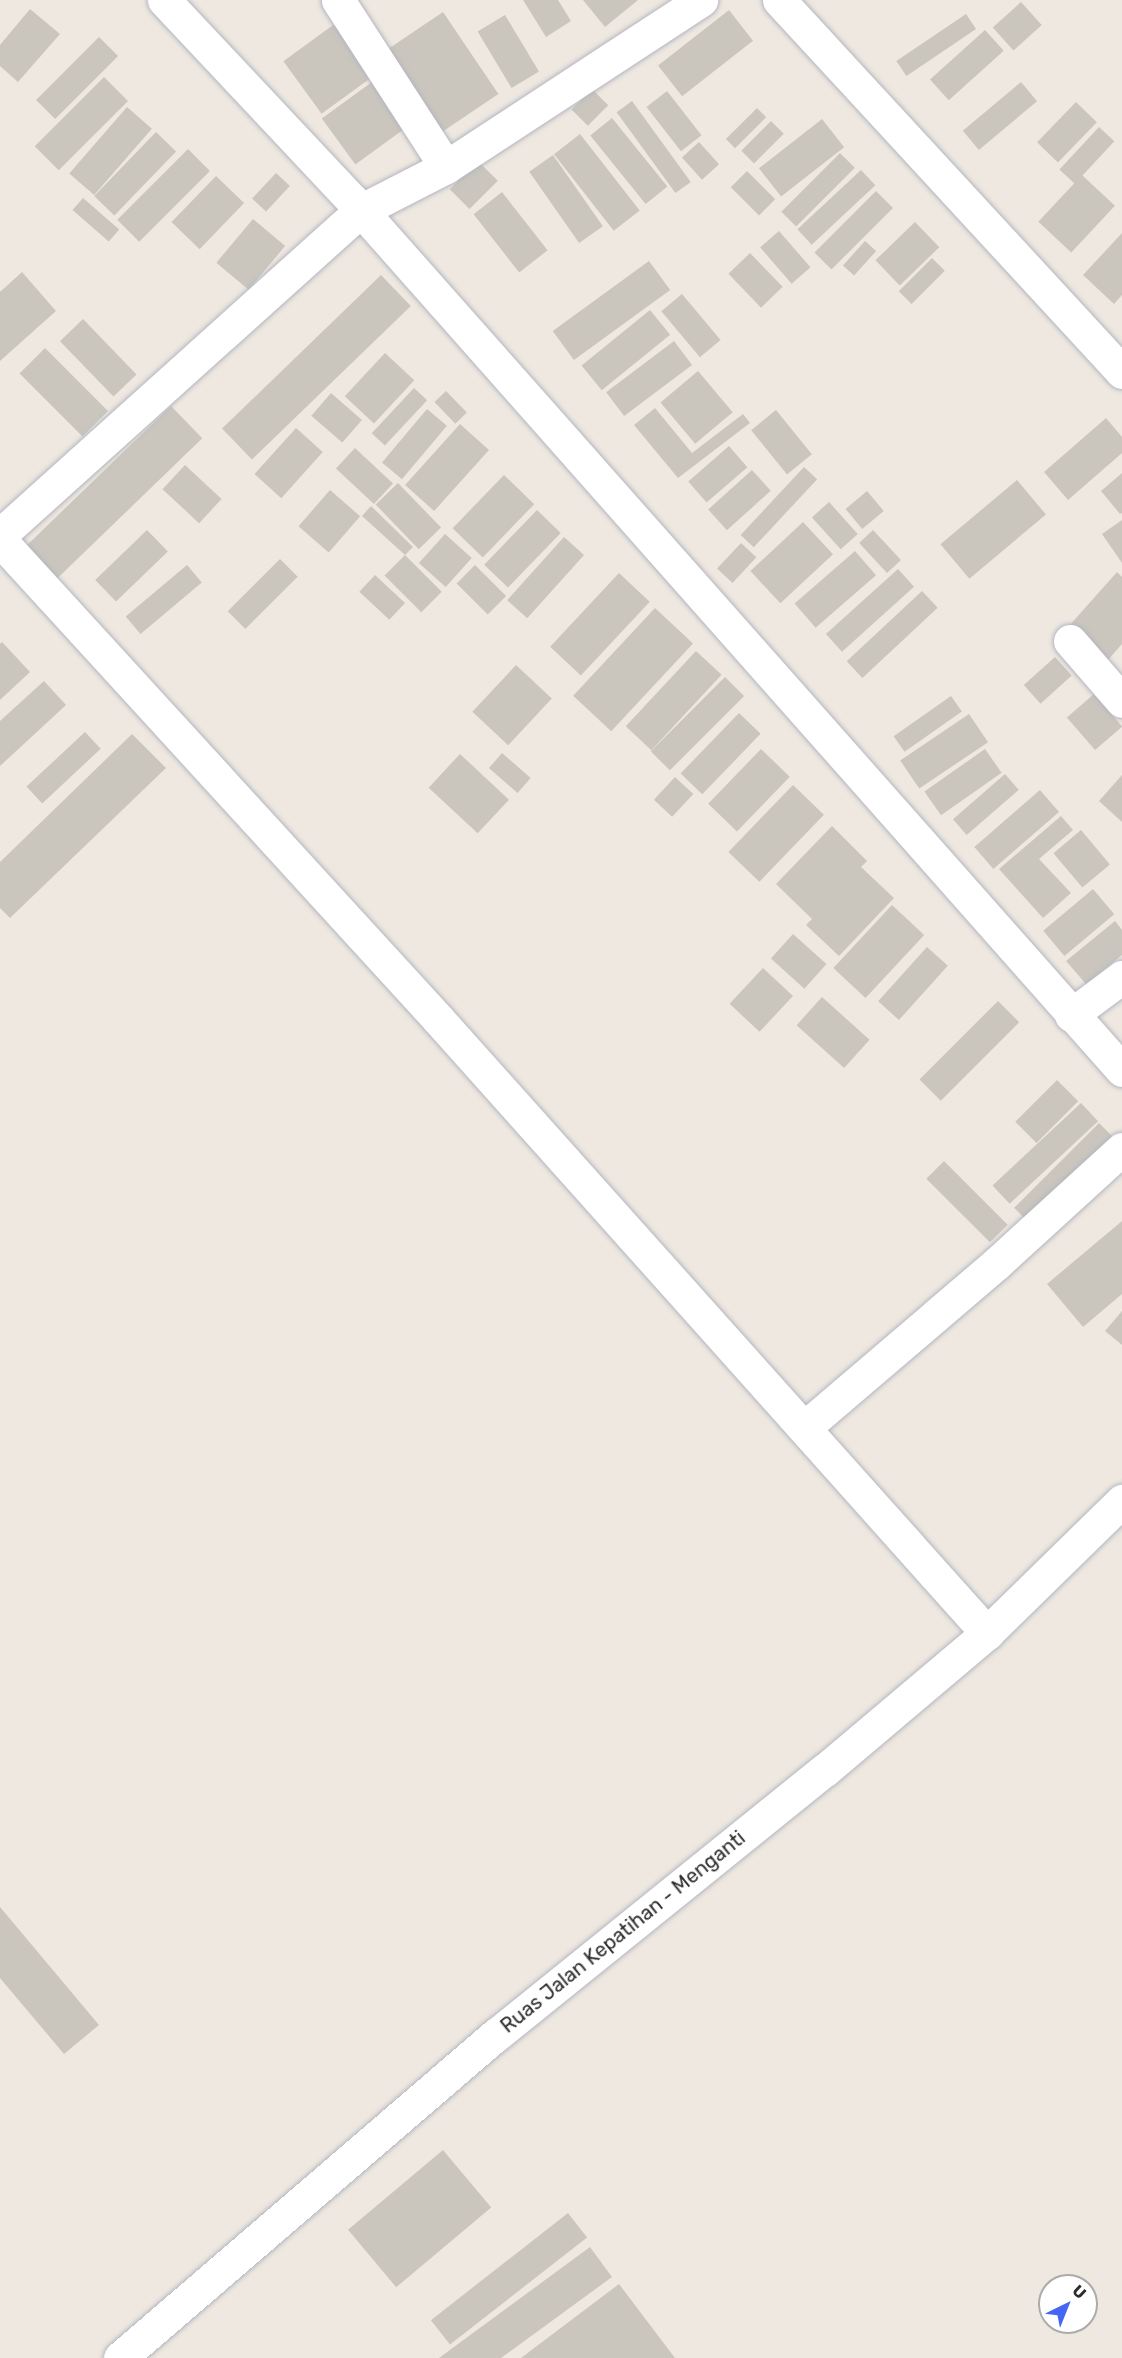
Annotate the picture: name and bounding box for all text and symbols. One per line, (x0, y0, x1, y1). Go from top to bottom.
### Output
street label: Ruas Jalan Kepatihan - Menganti (496, 1826, 750, 2038)
north arrow (1038, 2274, 1098, 2334)
text: U (1069, 2281, 1090, 2303)

